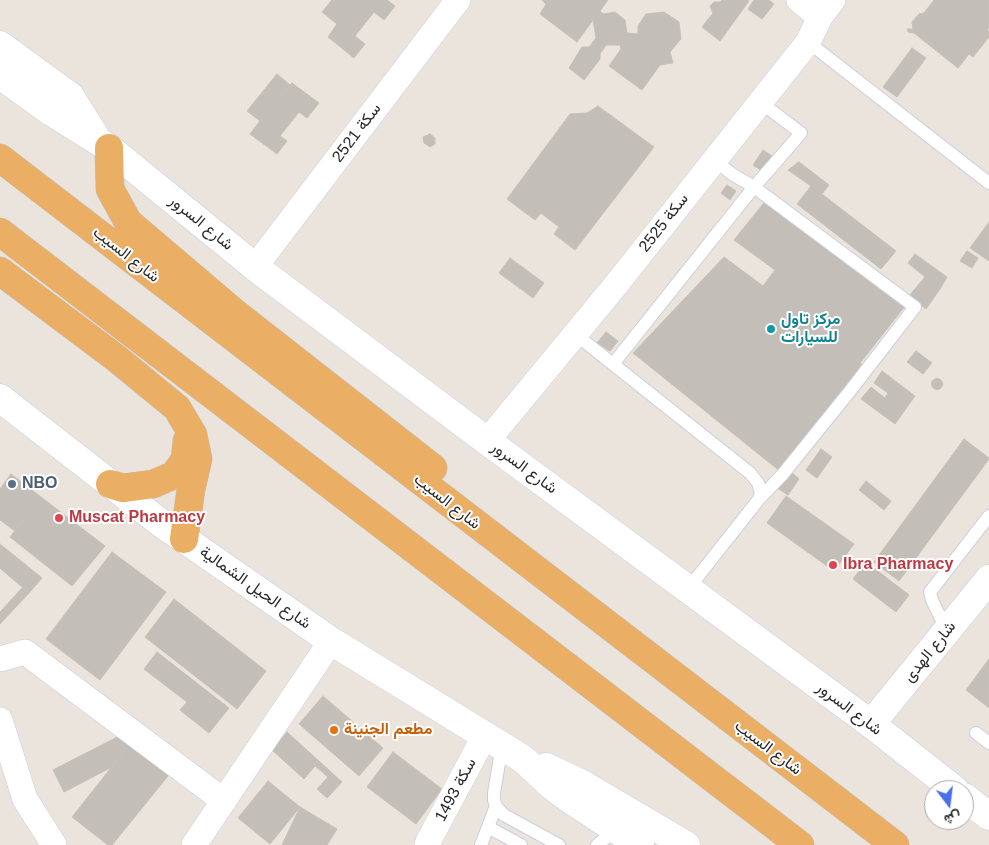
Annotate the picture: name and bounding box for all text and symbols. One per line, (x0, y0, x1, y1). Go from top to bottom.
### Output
street label: سكة 2521 (329, 100, 385, 166)
street label: سكة 2525 (635, 190, 693, 256)
street label: شارع السرور (165, 191, 237, 255)
street label: شارع السيب (89, 223, 163, 287)
place label: مركز تاول للسيارات (781, 310, 840, 348)
marker: مركز تاول للسيارات (765, 323, 777, 335)
street label: شارع السرور (487, 438, 561, 498)
street label: شارع السيب (410, 470, 484, 534)
place label: NBO (22, 474, 58, 494)
marker: NBO (6, 478, 18, 490)
place label: Muscat Pharmacy (69, 508, 205, 528)
marker: Muscat Pharmacy (53, 512, 65, 524)
street label: شارع الحيل الشمالية (196, 542, 314, 634)
place label: Ibra Pharmacy (843, 555, 953, 575)
marker: Ibra Pharmacy (827, 559, 839, 571)
street label: شارع الهدى (900, 618, 960, 686)
street label: شارع السرور (812, 678, 886, 740)
street label: شارع السيب (731, 717, 805, 779)
place label: مطعم الجنينة (344, 720, 432, 740)
marker: مطعم الجنينة (328, 724, 340, 736)
street label: سكة 1493 (431, 755, 481, 825)
north arrow (924, 780, 974, 830)
text: ش (942, 809, 963, 828)

